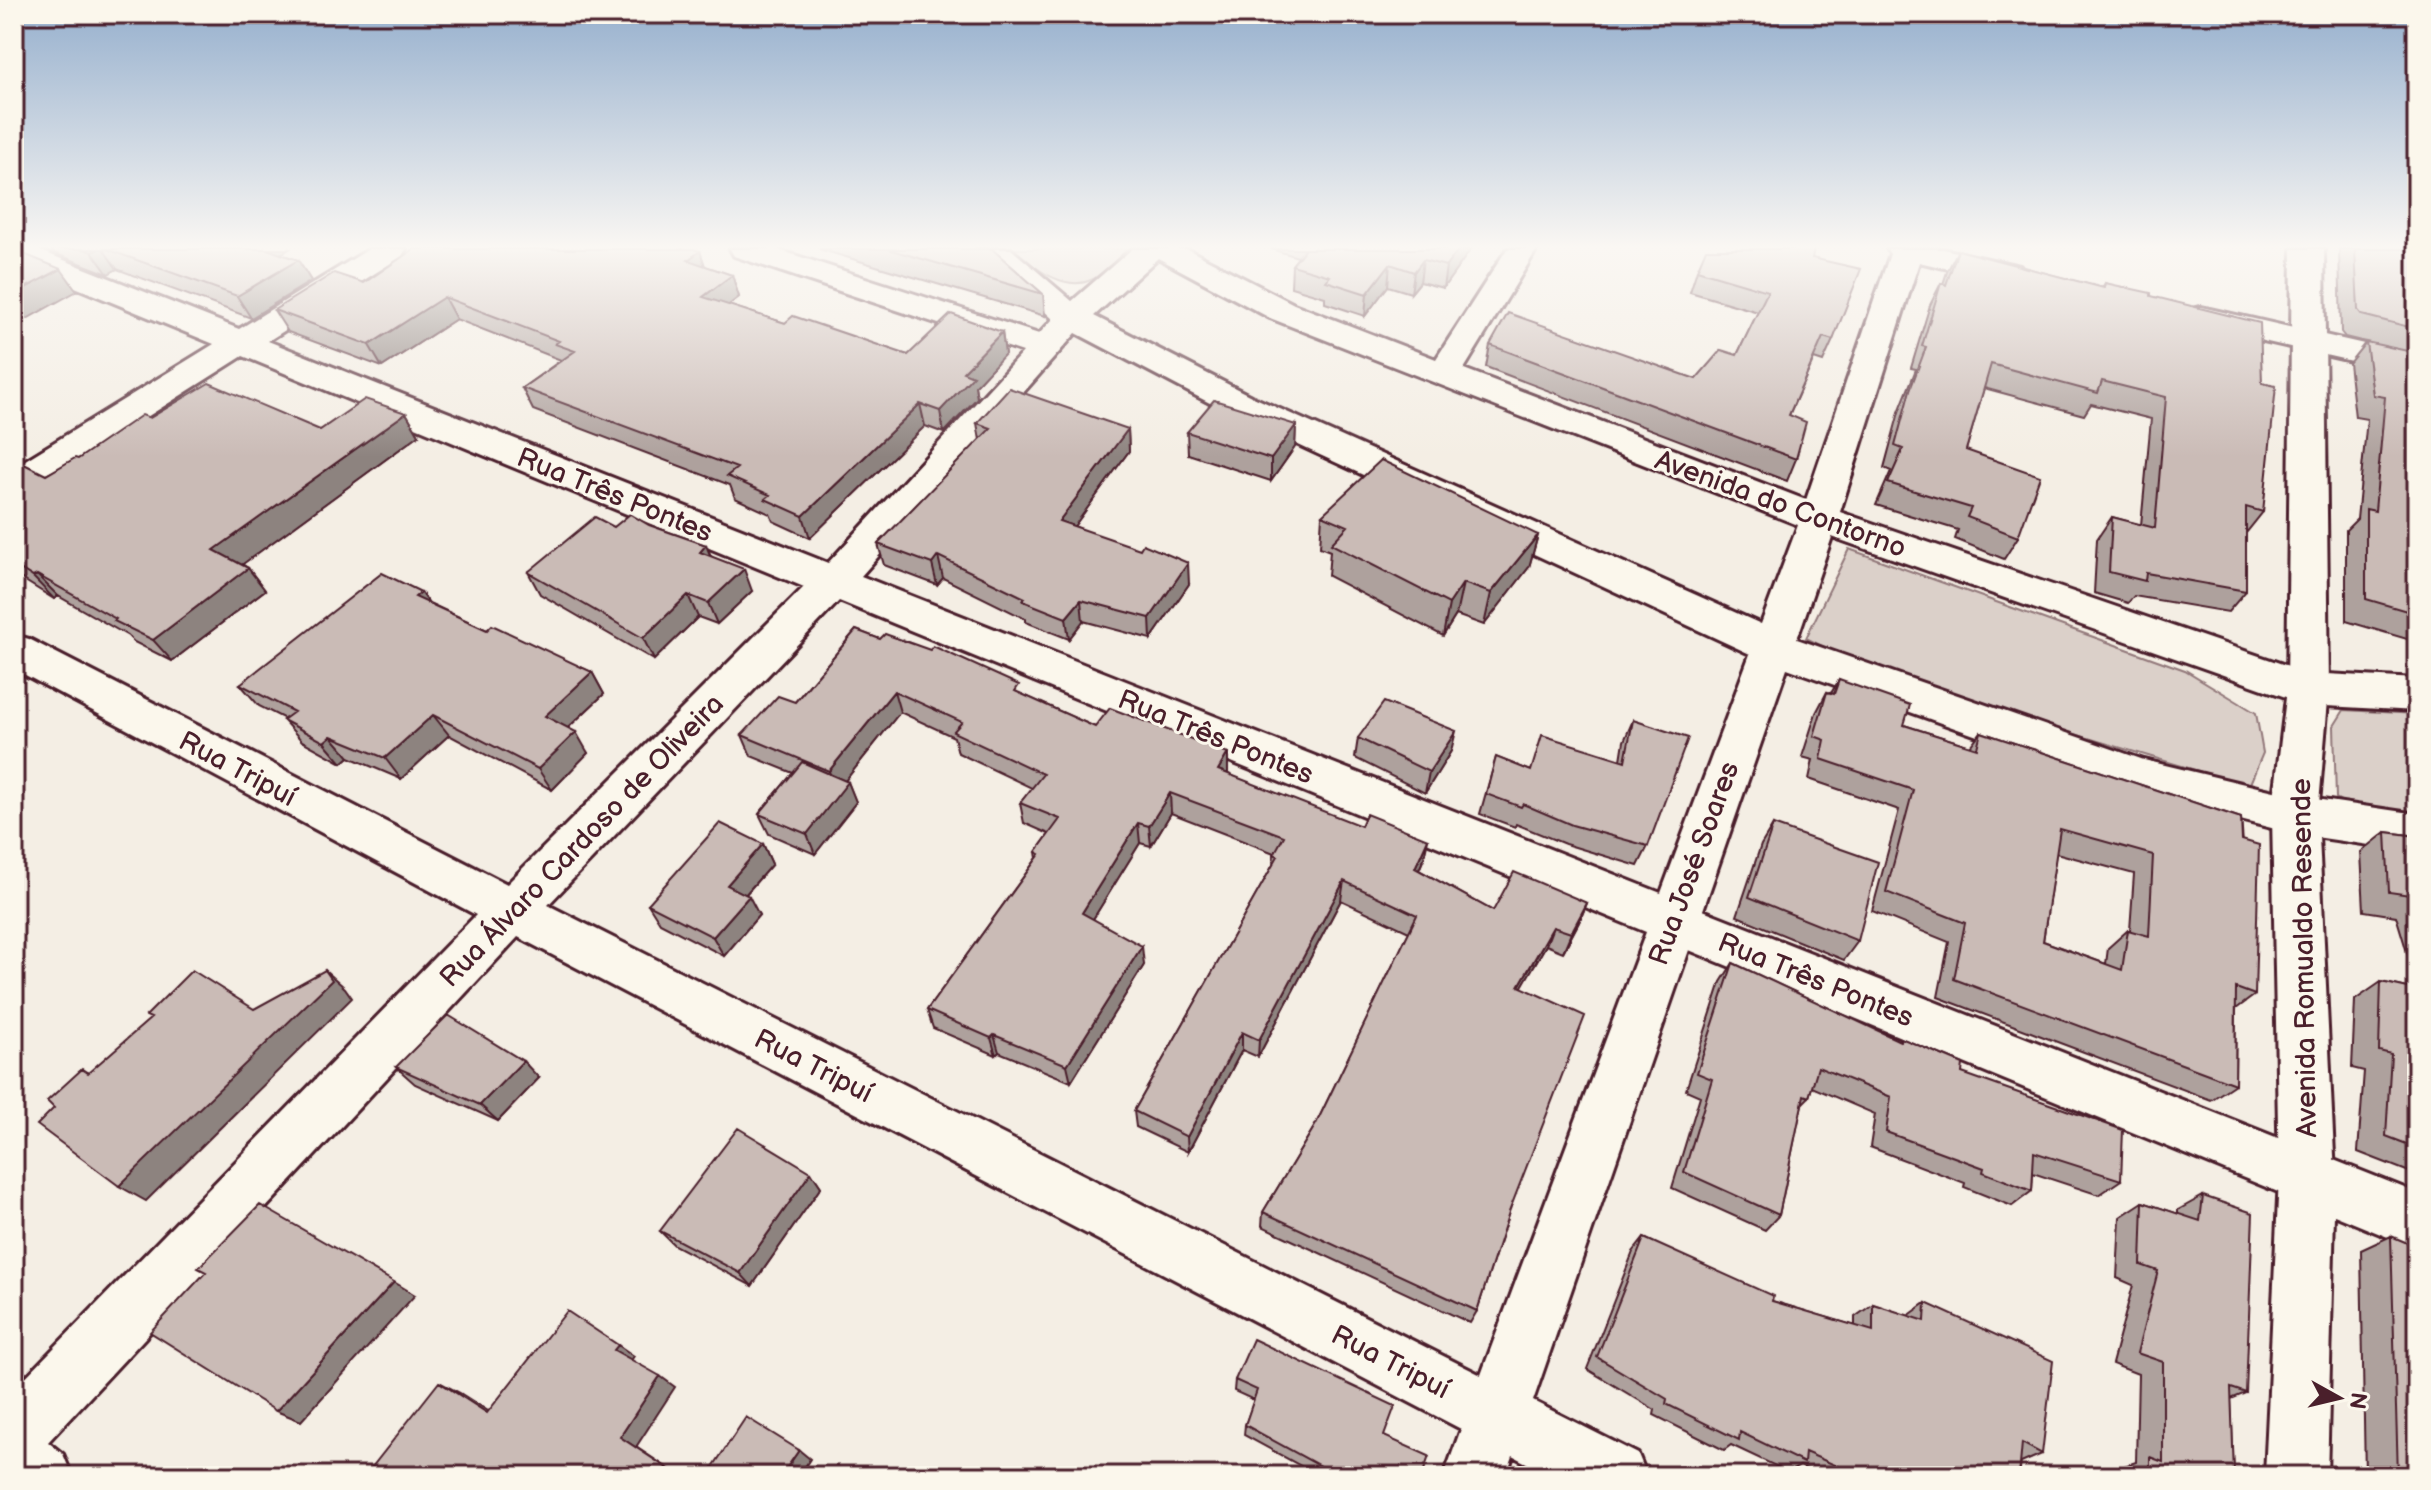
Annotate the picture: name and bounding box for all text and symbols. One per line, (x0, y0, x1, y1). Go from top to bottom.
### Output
street label: Rua Três Pontes (512, 441, 717, 550)
street label: Avenida do Contorno (1651, 444, 1910, 565)
street label: Rua Três Pontes (1113, 683, 1318, 792)
street label: Rua Álvaro Cardoso de Oliveira (433, 687, 731, 994)
street label: Rua Tripuí (173, 725, 302, 814)
street label: Rua José Soares (1642, 757, 1747, 970)
street label: Avenida Romualdo Resende (2285, 778, 2324, 1138)
street label: Rua Três Pontes (1713, 926, 1918, 1035)
street label: Rua Tripuí (749, 1022, 878, 1110)
street label: Rua Tripuí (1326, 1318, 1455, 1406)
north arrow (2299, 1358, 2379, 1438)
text: N (2343, 1391, 2372, 1411)

